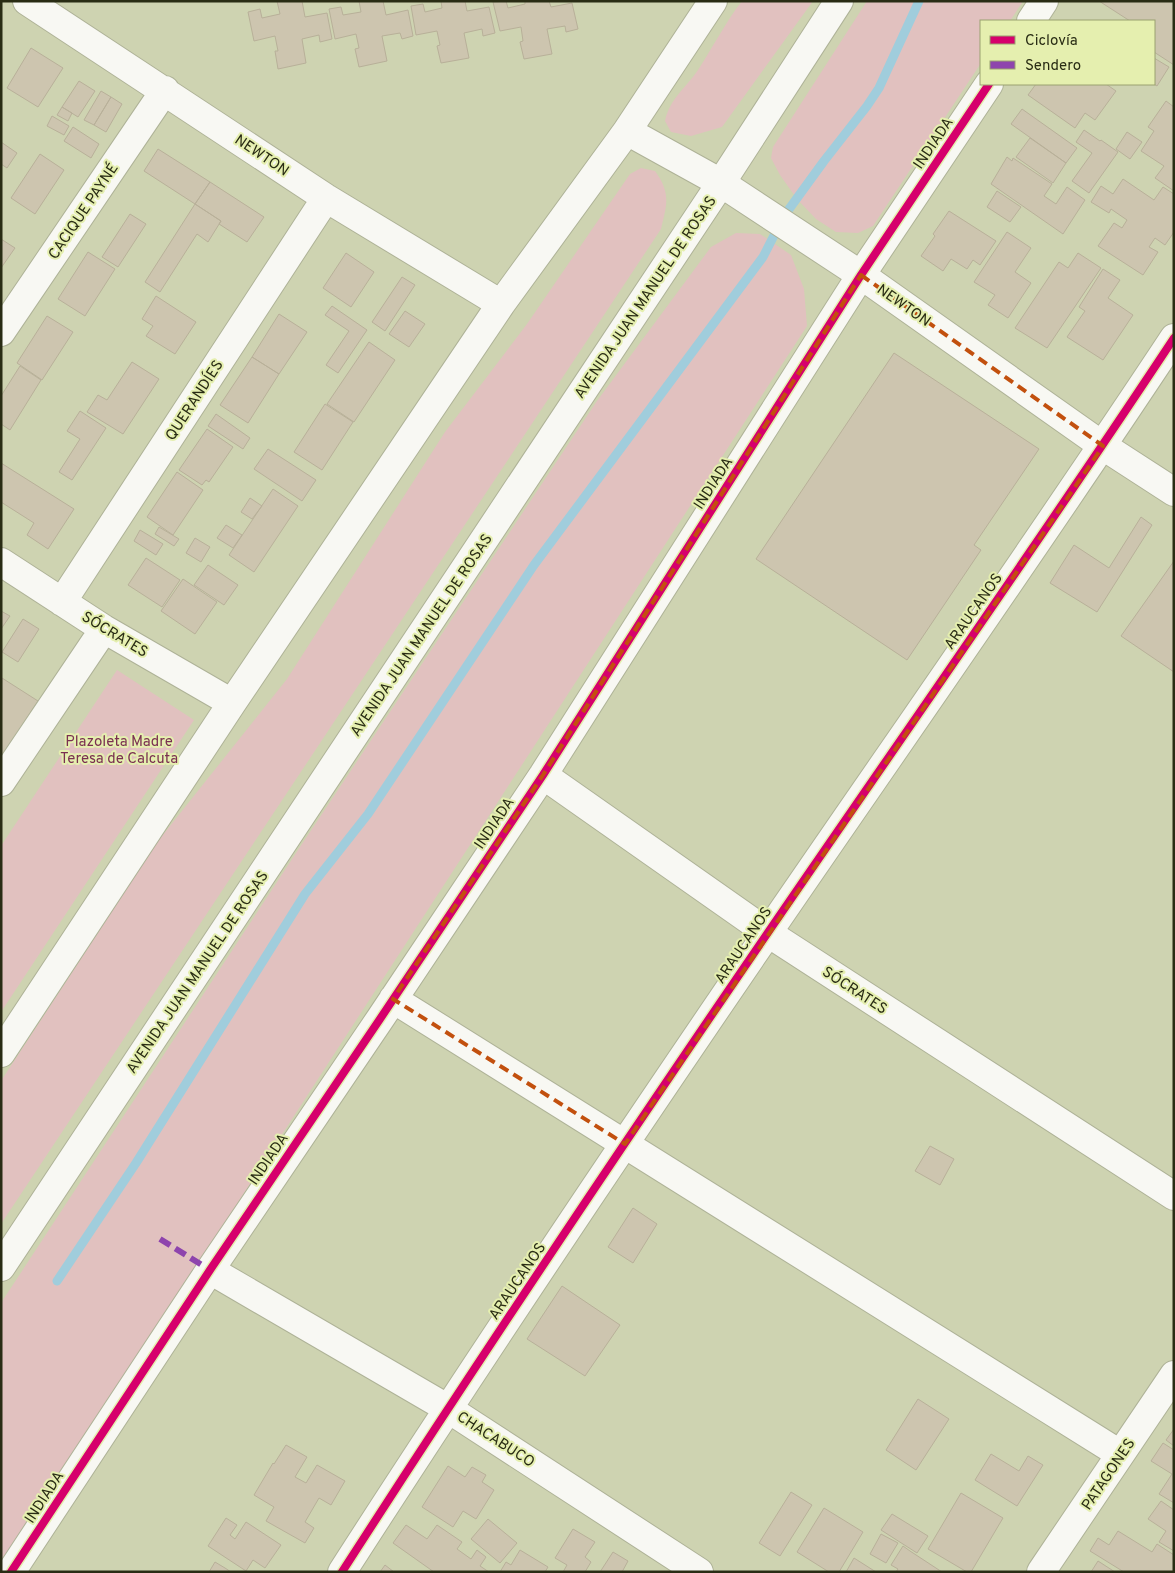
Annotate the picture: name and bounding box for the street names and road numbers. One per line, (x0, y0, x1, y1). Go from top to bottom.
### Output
street label: INDIADA (910, 114, 958, 173)
street label: NEWTON (230, 131, 292, 181)
street label: CACIQUE PAYNÉ (44, 159, 123, 264)
street label: AVENIDA JUAN MANUEL DE ROSAS (571, 193, 721, 403)
street label: NEWTON (872, 281, 934, 332)
street label: QUERANDÍES (161, 356, 228, 445)
street label: INDIADA (690, 454, 738, 514)
street label: AVENIDA JUAN MANUEL DE ROSAS (347, 531, 497, 741)
street label: ARAUCANOS (941, 570, 1008, 654)
street label: SÓCRATES (78, 606, 152, 663)
street label: INDIADA (471, 794, 519, 853)
street label: AVENIDA JUAN MANUEL DE ROSAS (123, 868, 273, 1078)
street label: ARAUCANOS (711, 904, 777, 988)
street label: SÓCRATES (818, 961, 892, 1019)
street label: INDIADA (245, 1130, 293, 1189)
street label: ARAUCANOS (485, 1240, 551, 1324)
street label: CHACABUCO (453, 1408, 538, 1472)
street label: PATAGONES (1078, 1435, 1140, 1514)
street label: INDIADA (21, 1468, 69, 1528)

